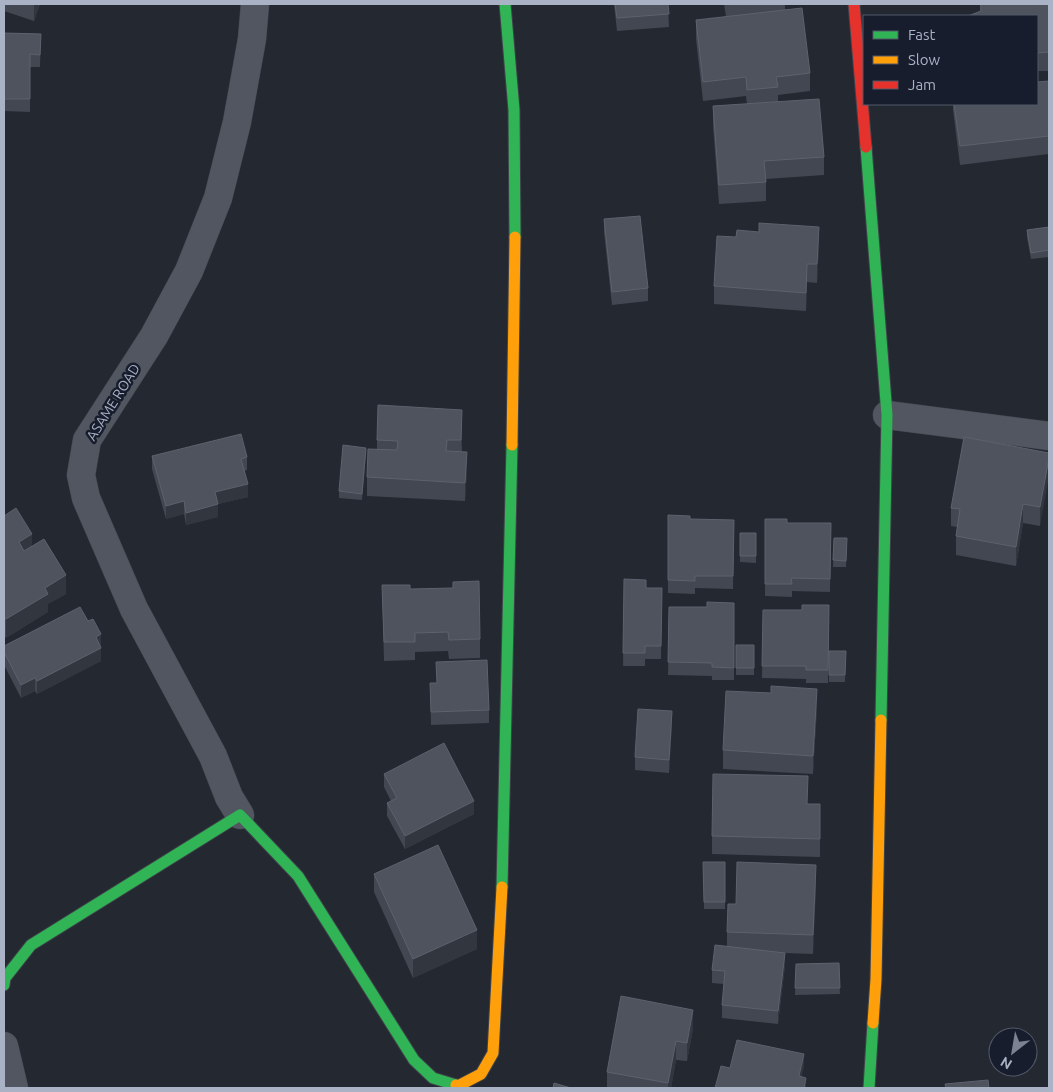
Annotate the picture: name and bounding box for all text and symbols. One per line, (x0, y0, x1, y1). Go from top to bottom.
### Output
legend (863, 15, 1038, 105)
text: Fast (908, 26, 936, 43)
text: Slow (908, 51, 941, 68)
text: Jam (908, 76, 936, 93)
street label: ASAME ROAD (83, 361, 143, 443)
north arrow (988, 1027, 1038, 1077)
text: N (998, 1054, 1015, 1073)

